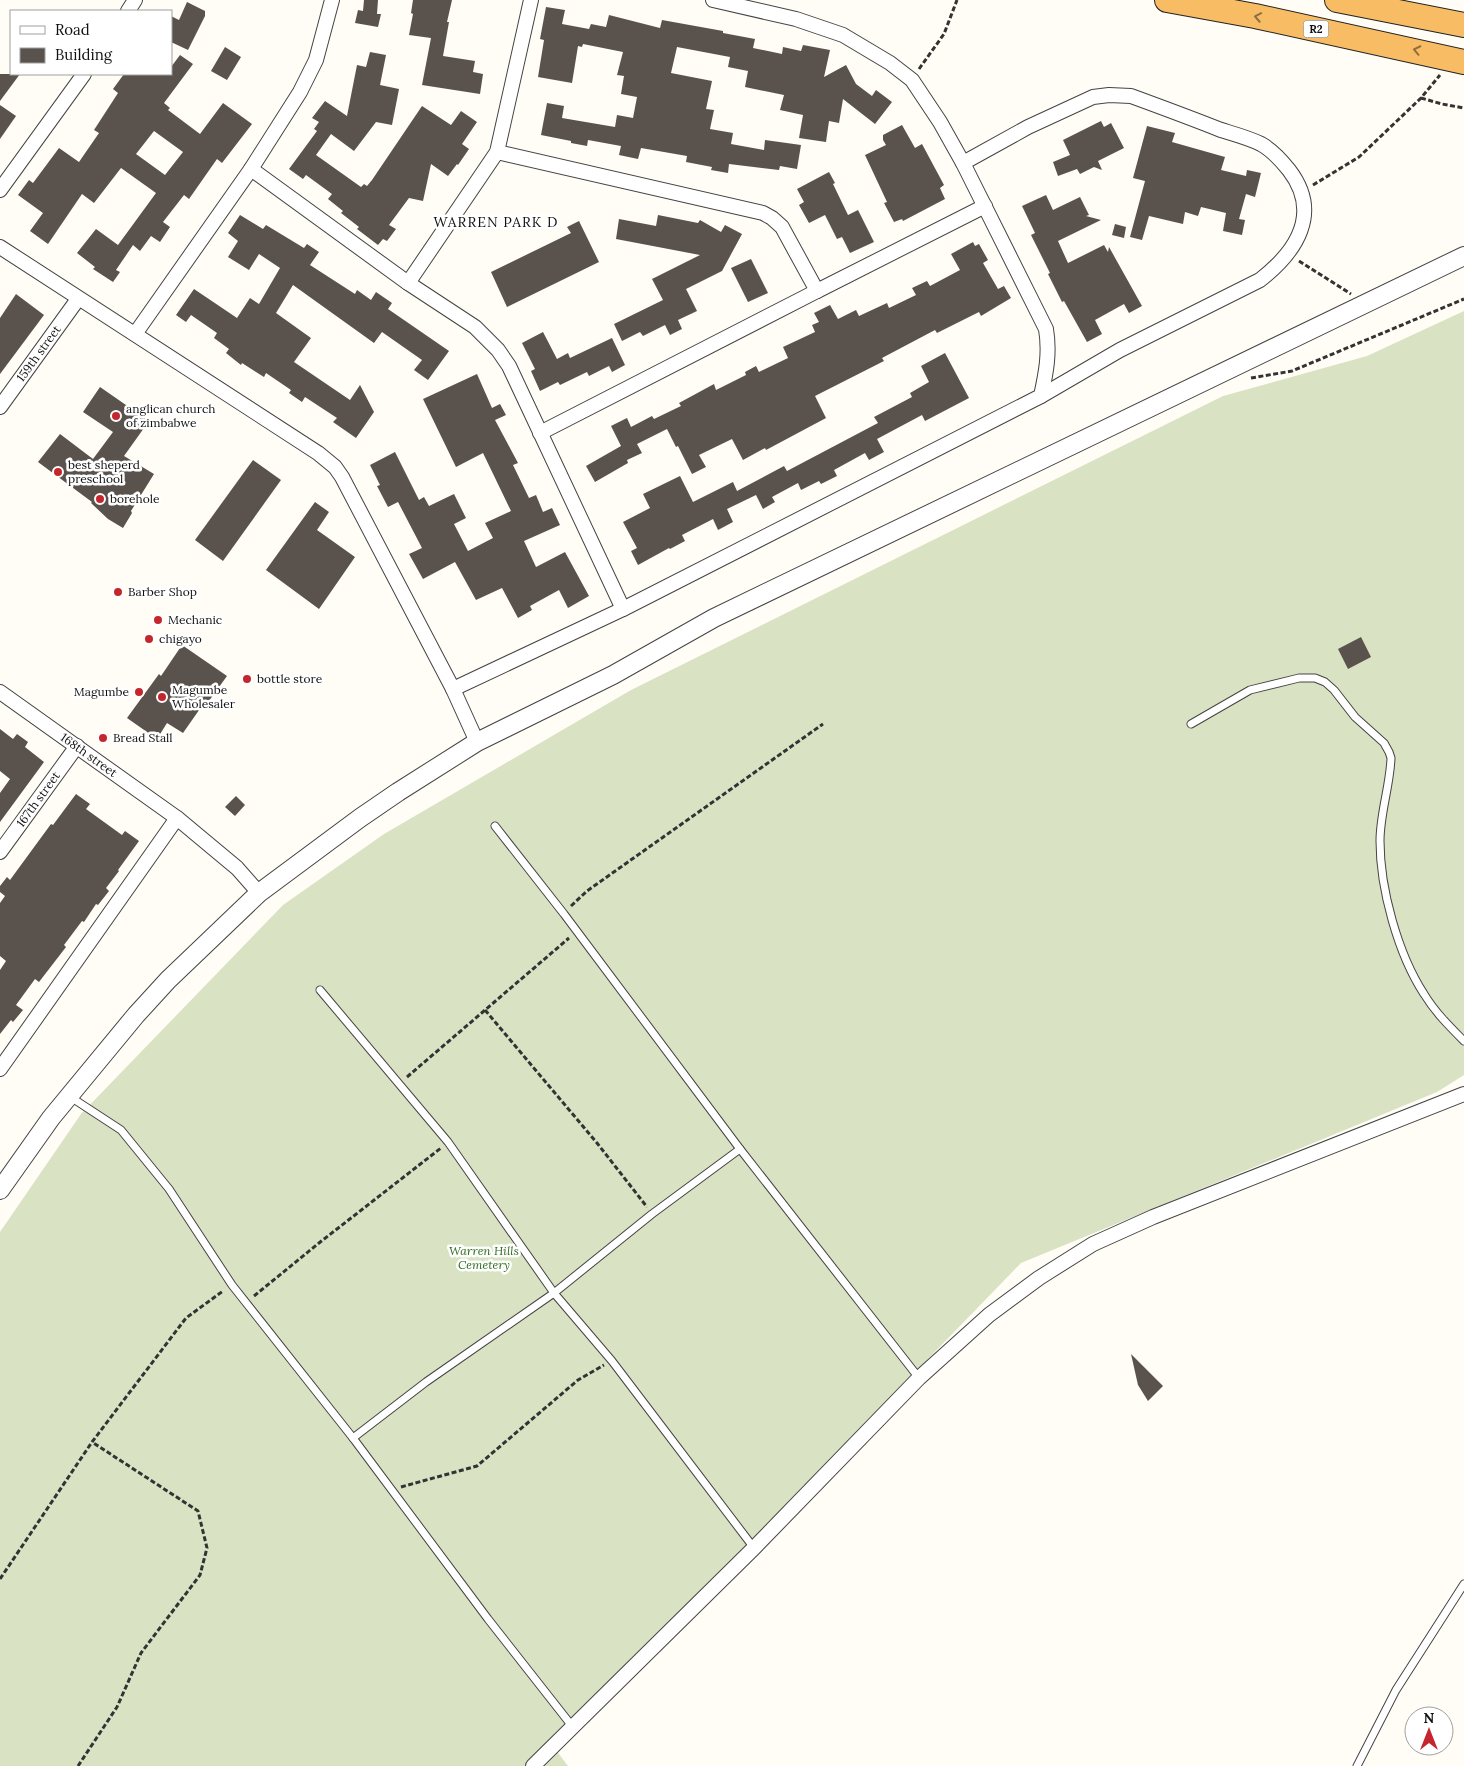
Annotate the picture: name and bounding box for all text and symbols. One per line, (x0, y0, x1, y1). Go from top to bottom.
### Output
legend (10, 10, 172, 75)
one-way arrow (1253, 12, 1262, 23)
text: Road (55, 20, 90, 39)
road number: R2 (1304, 20, 1328, 38)
text: Building (55, 45, 113, 64)
one-way arrow (1412, 46, 1421, 56)
district label: WARREN PARK D (434, 213, 558, 231)
street label: 159th street (13, 322, 64, 384)
place label: anglican church of zimbabwe (126, 401, 215, 430)
marker: anglican church of zimbabwe (110, 410, 122, 422)
place label: best sheperd preschool (68, 457, 140, 486)
marker: best sheperd preschool (52, 466, 64, 478)
place label: borehole (110, 491, 160, 506)
marker: borehole (94, 493, 106, 505)
place label: Barber Shop (128, 584, 197, 599)
marker: Barber Shop (112, 586, 124, 598)
place label: Mechanic (168, 612, 222, 627)
marker: Mechanic (152, 614, 164, 626)
place label: chigayo (159, 631, 202, 646)
marker: chigayo (143, 633, 155, 645)
place label: bottle store (257, 671, 323, 686)
marker: bottle store (241, 673, 253, 685)
place label: Magumbe Wholesaler (172, 682, 236, 711)
place label: Magumbe (74, 684, 129, 699)
marker: Magumbe (133, 686, 145, 698)
marker: Magumbe Wholesaler (156, 691, 168, 703)
street label: 168th street (58, 730, 121, 780)
place label: Bread Stall (113, 730, 173, 745)
marker: Bread Stall (97, 732, 109, 744)
street label: 167th street (13, 768, 63, 830)
park label: Warren Hills Cemetery (449, 1243, 519, 1272)
north arrow (1404, 1706, 1454, 1756)
text: N (1424, 1709, 1435, 1727)

